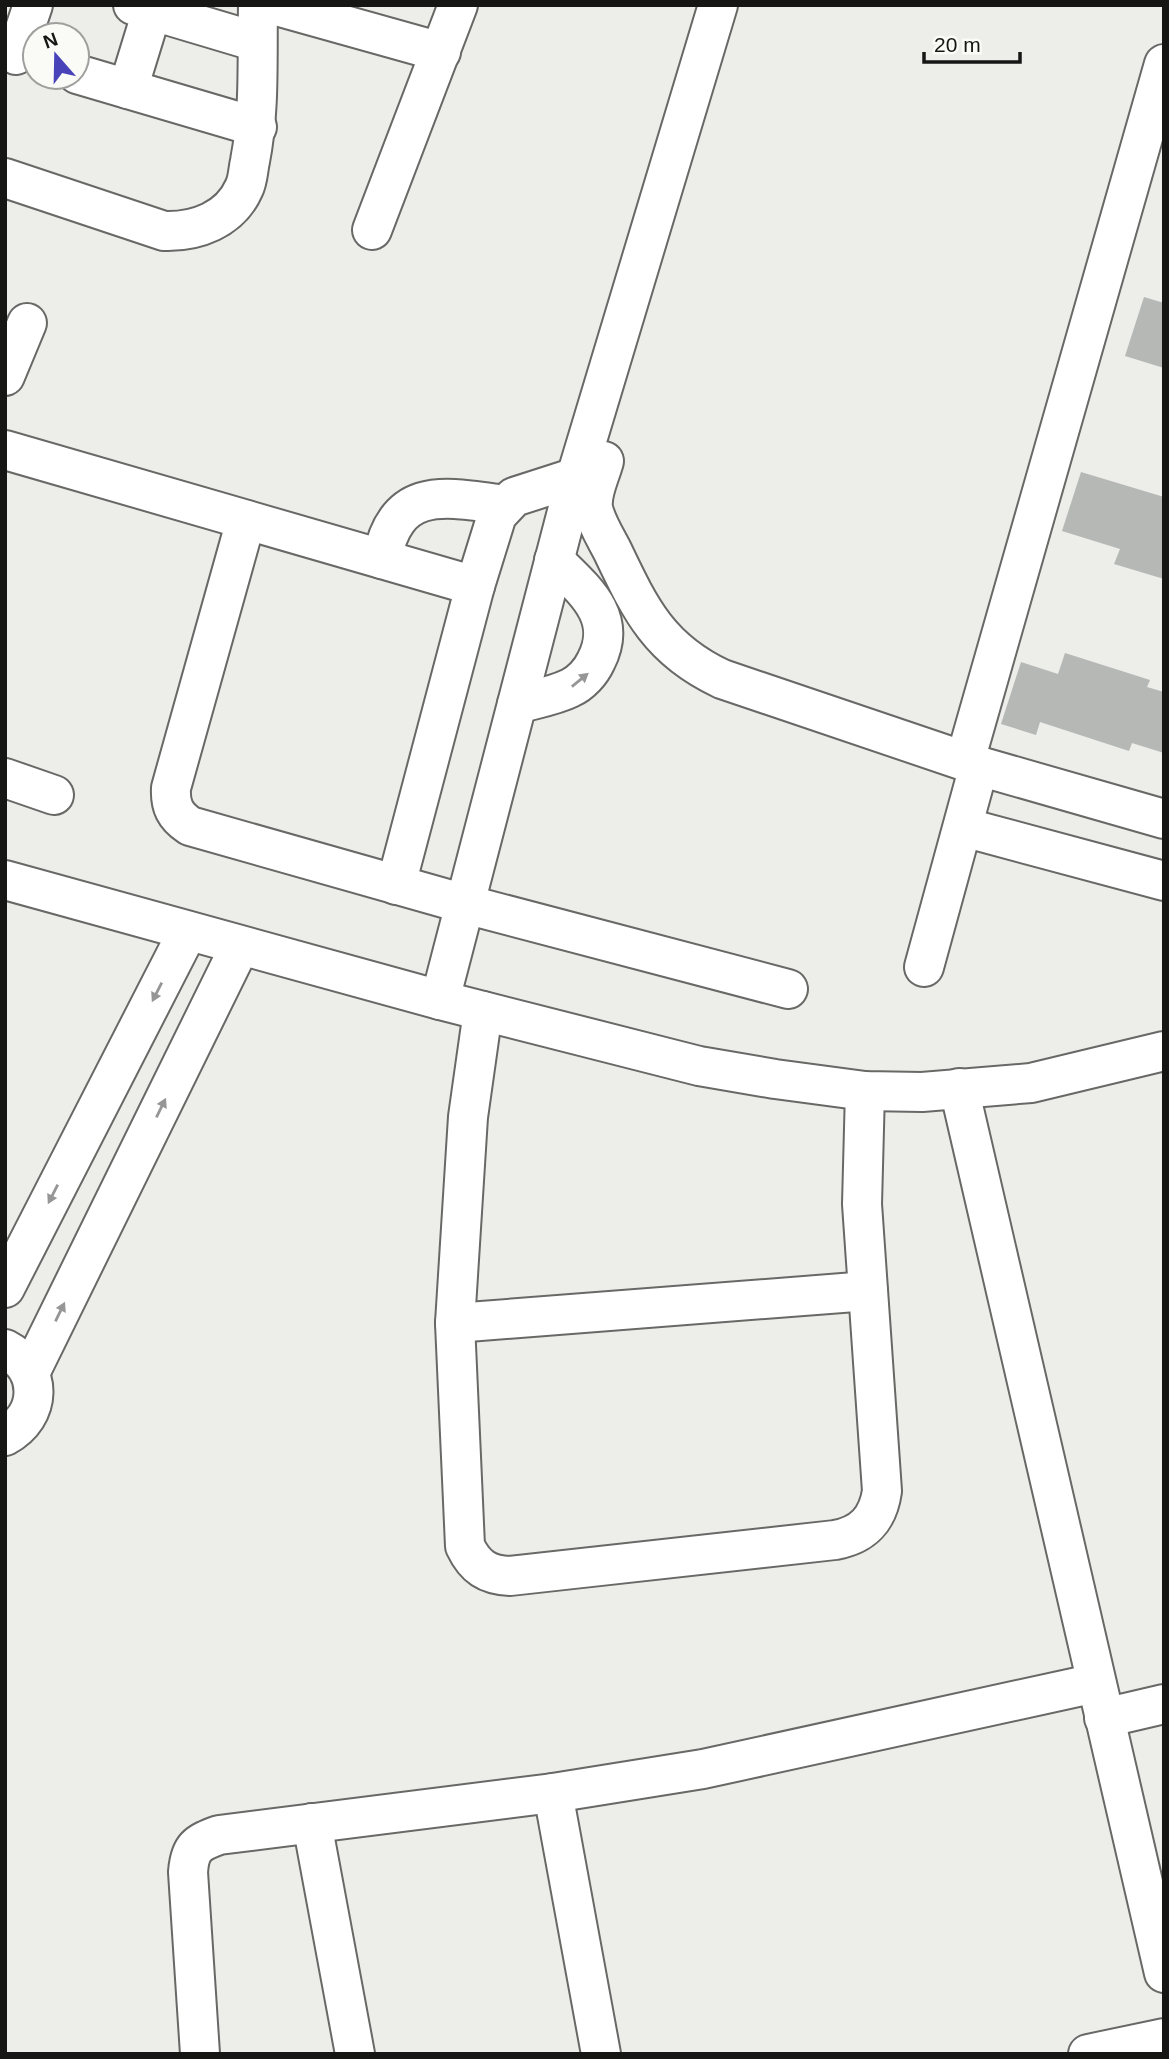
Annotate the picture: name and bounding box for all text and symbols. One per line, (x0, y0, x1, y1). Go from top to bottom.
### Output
north arrow (21, 21, 91, 91)
scale bar (924, 21, 1020, 65)
text: N (40, 28, 60, 53)
text: 20 m (934, 33, 981, 56)
one-way arrow (571, 672, 589, 687)
one-way arrow (151, 982, 162, 1002)
one-way arrow (155, 1098, 166, 1118)
one-way arrow (48, 1184, 59, 1204)
one-way arrow (55, 1302, 66, 1322)

